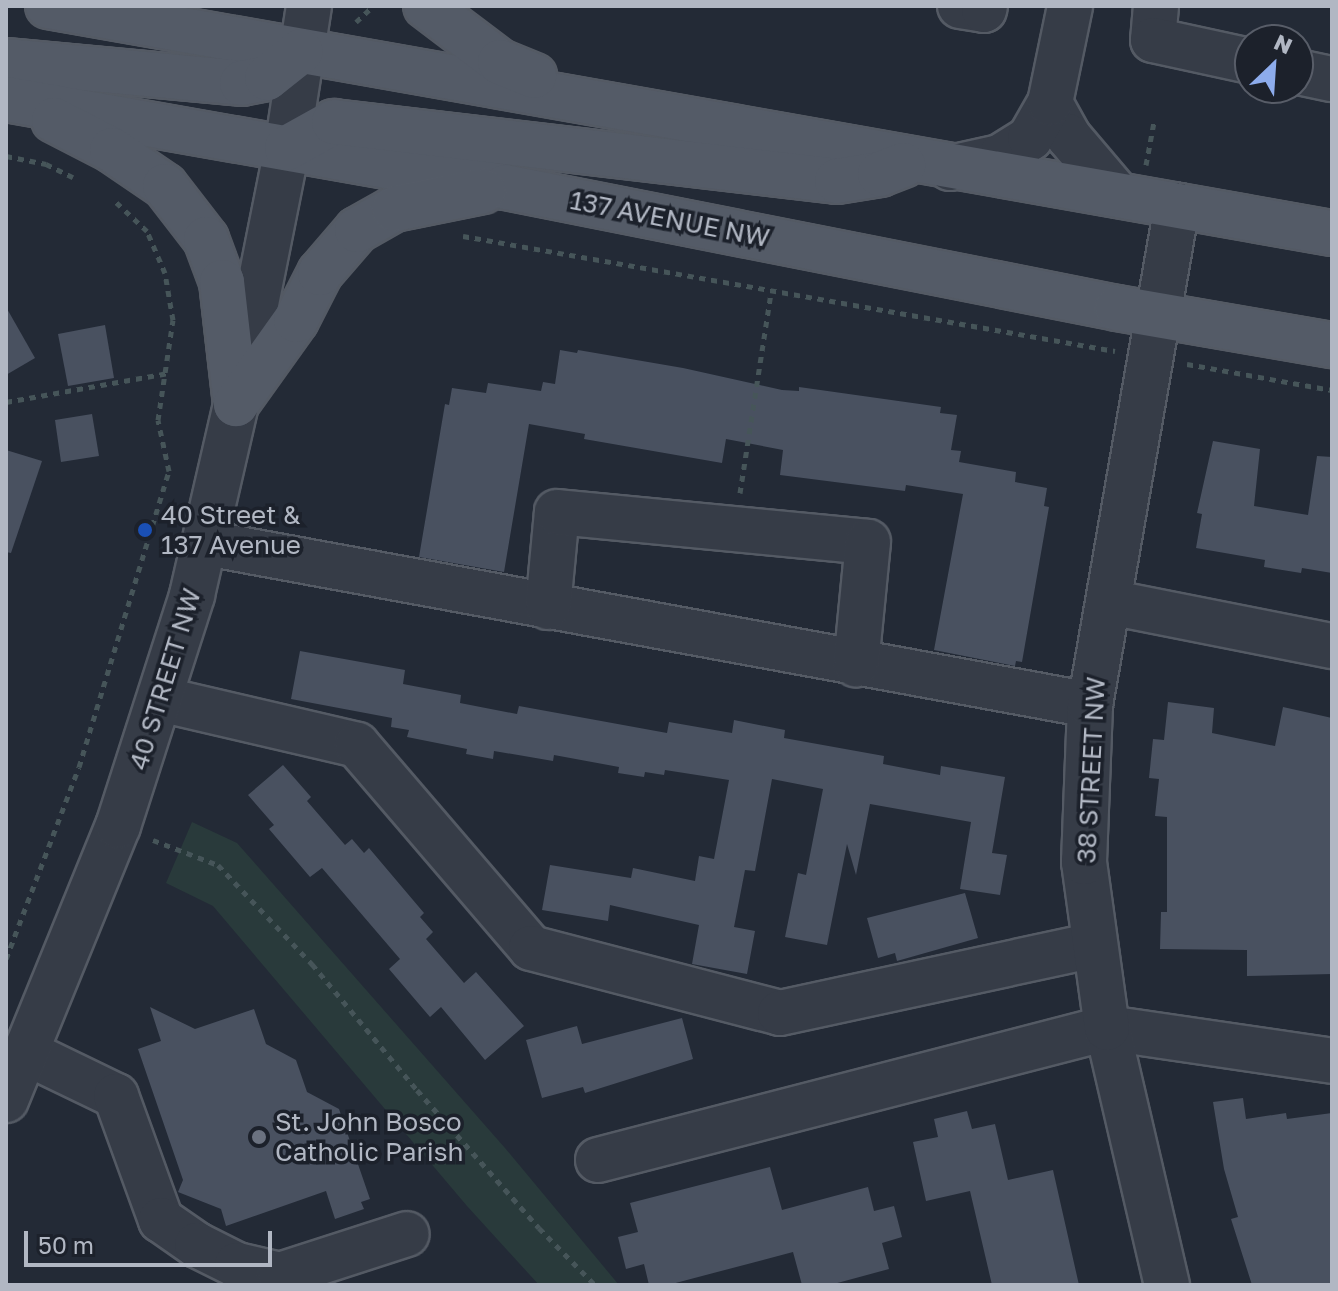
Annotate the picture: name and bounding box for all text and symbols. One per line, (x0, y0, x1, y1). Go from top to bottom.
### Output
north arrow (1234, 24, 1314, 104)
text: N (1270, 28, 1297, 59)
street label: 137 AVENUE NW (568, 184, 772, 254)
place label: 40 Street & 137 Avenue (161, 499, 301, 560)
marker: 40 Street & 137 Avenue (136, 521, 154, 539)
street label: 40 STREET NW (123, 585, 207, 773)
street label: 38 STREET NW (1071, 676, 1111, 864)
place label: St. John Bosco Catholic Parish (275, 1106, 463, 1168)
marker: St. John Bosco Catholic Parish (250, 1128, 268, 1146)
scale bar (28, 1215, 276, 1265)
text: 50 m (38, 1230, 94, 1259)

